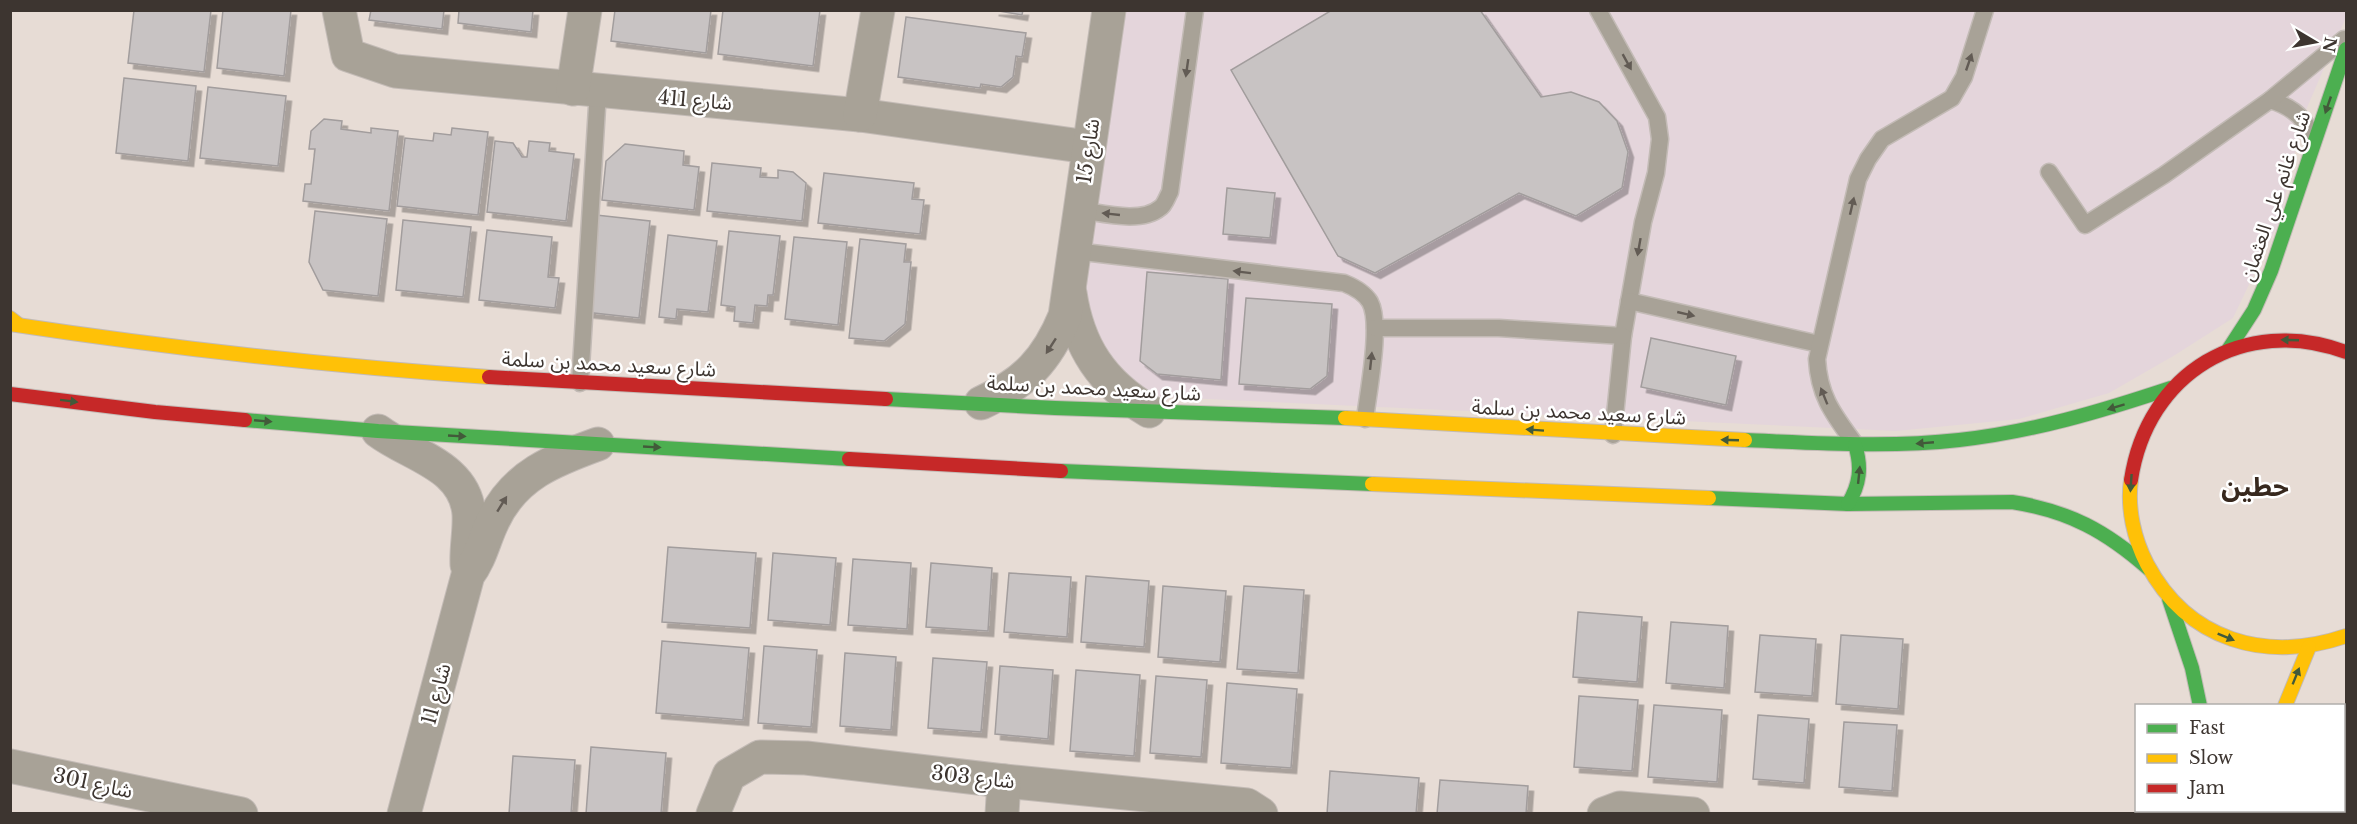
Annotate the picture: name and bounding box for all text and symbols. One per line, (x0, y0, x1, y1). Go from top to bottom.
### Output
north arrow (2285, 12, 2345, 72)
text: N (2319, 35, 2341, 54)
one-way arrow (1965, 53, 1975, 71)
one-way arrow (1622, 54, 1632, 71)
one-way arrow (1183, 59, 1192, 78)
street label: شارع 411 (657, 85, 733, 118)
one-way arrow (2323, 96, 2332, 114)
street label: شارع غانم علي العثمان (2235, 108, 2319, 285)
street label: شارع 15 (1072, 117, 1107, 185)
one-way arrow (1848, 196, 1857, 215)
one-way arrow (1101, 209, 1120, 219)
one-way arrow (1634, 237, 1643, 256)
one-way arrow (1232, 267, 1251, 276)
one-way arrow (1677, 310, 1696, 319)
one-way arrow (2280, 335, 2299, 344)
one-way arrow (1046, 338, 1057, 354)
street label: شارع سعيد محمد بن سلمة (501, 346, 717, 385)
one-way arrow (1366, 351, 1376, 370)
street label: شارع سعيد محمد بن سلمة (986, 370, 1202, 409)
one-way arrow (1819, 386, 1829, 404)
street label: شارع سعيد محمد بن سلمة (1471, 394, 1687, 433)
one-way arrow (59, 397, 78, 406)
one-way arrow (2107, 403, 2125, 412)
one-way arrow (253, 416, 272, 426)
one-way arrow (1526, 425, 1545, 434)
one-way arrow (447, 431, 466, 441)
one-way arrow (1721, 435, 1740, 444)
one-way arrow (1915, 438, 1934, 448)
one-way arrow (642, 443, 661, 452)
one-way arrow (1855, 466, 1864, 485)
district label: حطين (2221, 471, 2289, 503)
one-way arrow (2126, 473, 2136, 492)
one-way arrow (497, 496, 508, 512)
one-way arrow (2218, 632, 2236, 642)
street label: شارع 11 (416, 661, 459, 728)
one-way arrow (2292, 667, 2301, 685)
legend (2135, 704, 2345, 812)
text: Fast (2189, 717, 2226, 739)
text: Slow (2189, 747, 2234, 769)
street label: شارع 303 (930, 761, 1016, 796)
street label: شارع 301 (51, 763, 135, 806)
text: Jam (2187, 777, 2225, 799)

